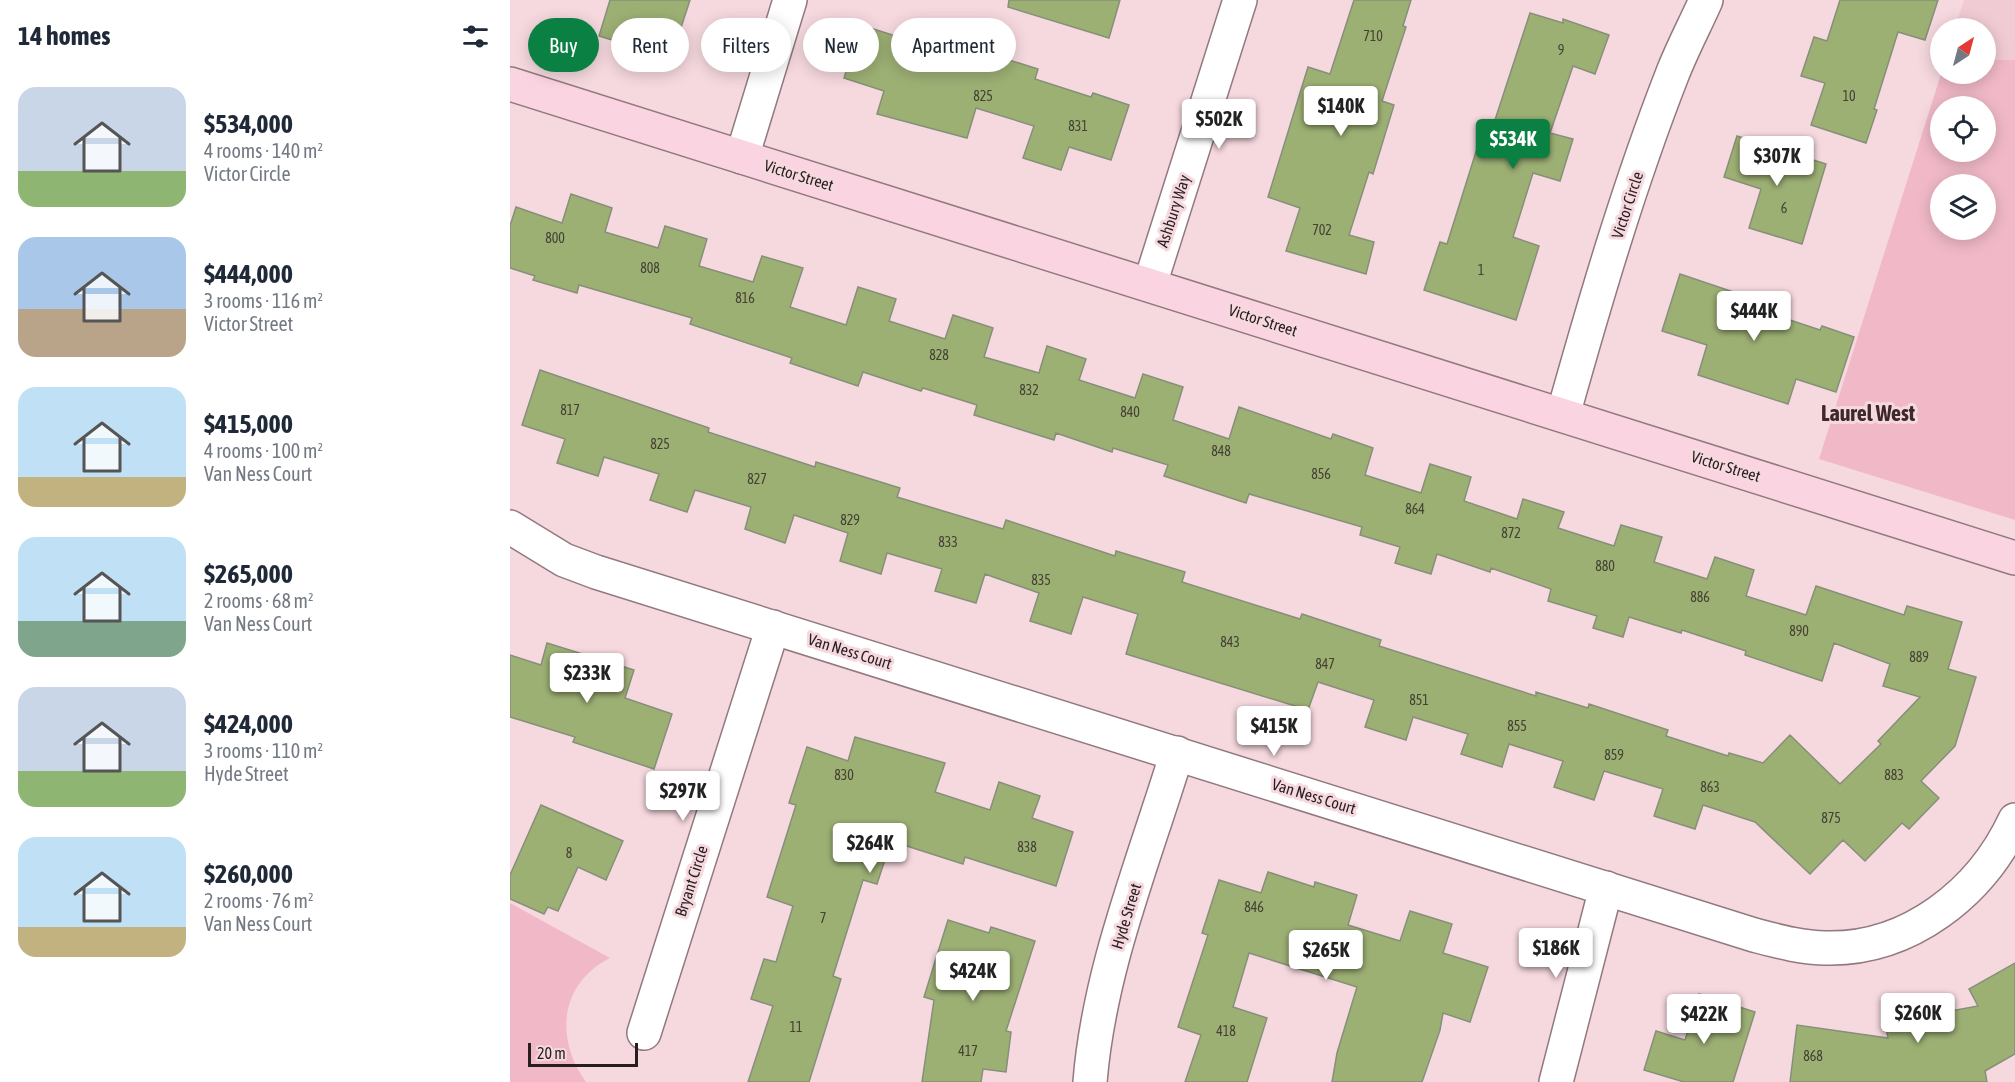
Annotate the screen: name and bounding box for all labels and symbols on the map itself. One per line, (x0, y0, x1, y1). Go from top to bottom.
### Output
north arrow (1930, 18, 1996, 84)
house number: 710 (1363, 28, 1383, 44)
house number: 9 (1558, 42, 1564, 58)
pin: $140K (1299, 86, 1383, 137)
house number: 825 (973, 88, 993, 104)
house number: 10 (1842, 88, 1856, 104)
pin: $502K (1177, 99, 1261, 150)
house number: 831 (1068, 118, 1088, 134)
pin: $534K (1471, 119, 1555, 170)
pin: $307K (1735, 136, 1819, 187)
street label: Victor Street (762, 156, 836, 194)
street label: Victor Circle (1608, 169, 1646, 241)
street label: Ashbury Way (1153, 172, 1194, 250)
house number: 6 (1781, 200, 1788, 216)
house number: 702 (1312, 222, 1332, 238)
house number: 800 (545, 230, 565, 246)
house number: 808 (640, 260, 660, 276)
house number: 1 (1478, 262, 1484, 278)
house number: 816 (735, 290, 755, 306)
pin: $444K (1712, 291, 1796, 342)
street label: Victor Street (1226, 300, 1300, 340)
house number: 828 (929, 347, 949, 363)
house number: 832 (1019, 382, 1039, 398)
district label: Laurel West (1821, 400, 1916, 426)
house number: 817 (560, 402, 580, 418)
house number: 840 (1120, 404, 1140, 420)
house number: 825 (650, 436, 670, 452)
house number: 848 (1211, 443, 1231, 459)
street label: Victor Street (1689, 447, 1763, 485)
house number: 856 (1311, 466, 1331, 482)
house number: 827 (747, 471, 767, 487)
house number: 864 (1405, 501, 1425, 517)
house number: 829 (840, 512, 860, 528)
house number: 872 (1501, 525, 1521, 541)
house number: 833 (938, 534, 958, 550)
house number: 880 (1595, 558, 1615, 574)
house number: 835 (1031, 572, 1051, 588)
house number: 886 (1690, 589, 1710, 605)
house number: 890 (1789, 623, 1809, 639)
street label: Van Ness Court (806, 630, 894, 672)
house number: 843 (1220, 634, 1240, 650)
house number: 889 (1909, 649, 1929, 665)
pin: $233K (545, 653, 629, 704)
house number: 847 (1315, 656, 1335, 672)
house number: 851 (1409, 692, 1429, 708)
pin: $415K (1232, 706, 1316, 757)
house number: 855 (1507, 718, 1527, 734)
house number: 859 (1604, 747, 1624, 763)
house number: 830 (834, 767, 854, 783)
house number: 883 (1884, 767, 1904, 783)
pin: $297K (641, 771, 725, 822)
street label: Van Ness Court (1270, 775, 1358, 817)
house number: 863 (1700, 779, 1720, 795)
house number: 875 (1821, 810, 1841, 826)
pin: $264K (828, 823, 912, 874)
house number: 838 (1017, 839, 1037, 855)
street label: Bryant Circle (671, 843, 712, 919)
house number: 8 (566, 845, 573, 861)
street label: Hyde Street (1107, 881, 1146, 951)
house number: 846 (1244, 899, 1264, 915)
house number: 7 (820, 910, 826, 926)
pin: $186K (1514, 928, 1598, 979)
pin: $265K (1284, 930, 1368, 981)
pin: $424K (931, 951, 1015, 1002)
pin: $260K (1876, 993, 1960, 1044)
pin: $422K (1662, 994, 1746, 1045)
house number: 11 (789, 1019, 803, 1035)
house number: 418 (1216, 1023, 1236, 1039)
scale bar (528, 1040, 638, 1068)
house number: 417 (958, 1043, 978, 1059)
house number: 868 (1803, 1048, 1823, 1064)

